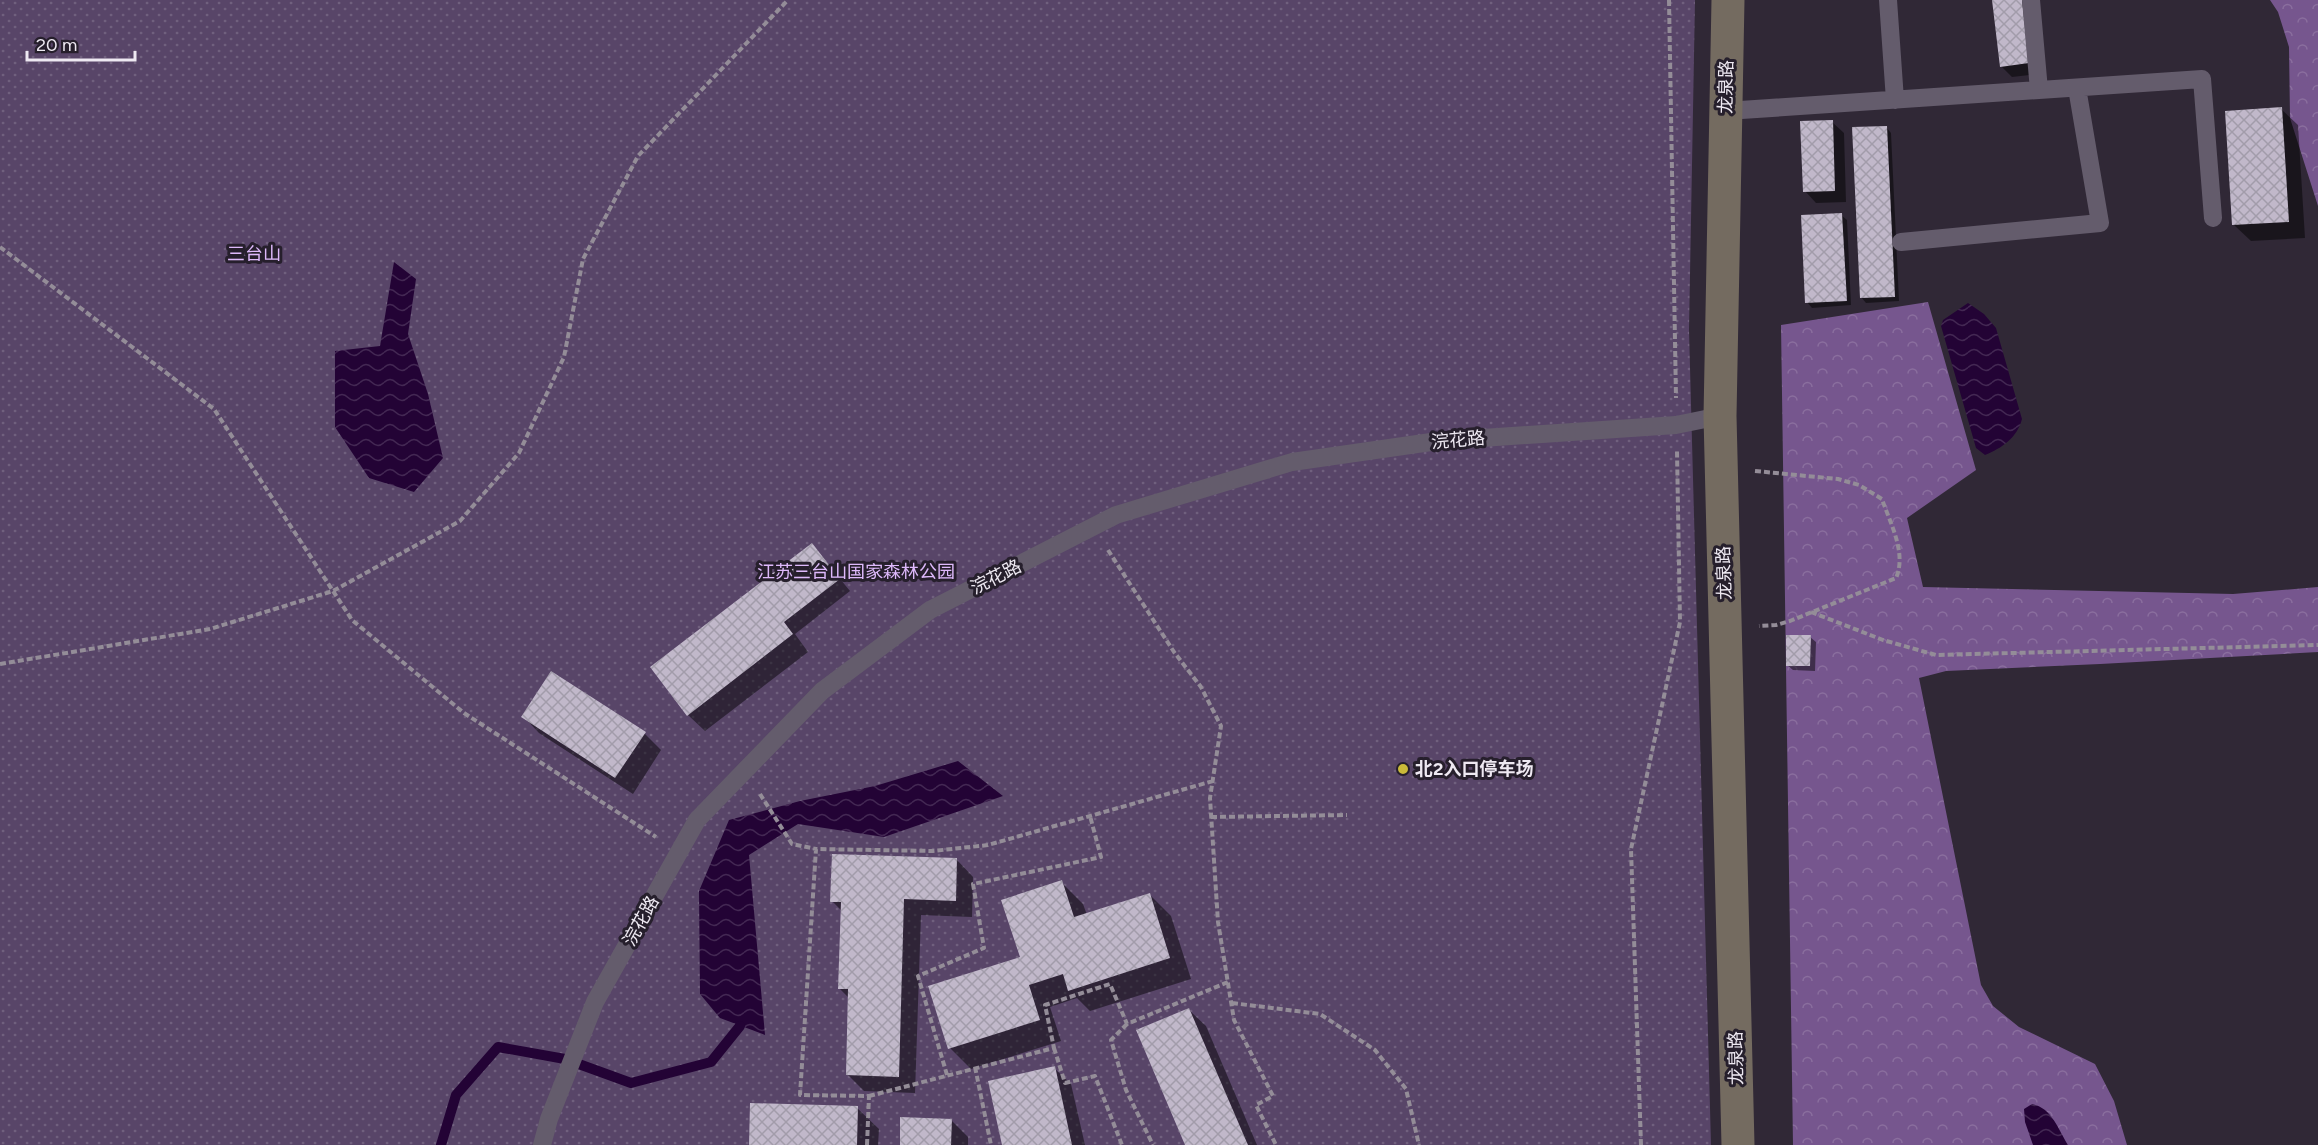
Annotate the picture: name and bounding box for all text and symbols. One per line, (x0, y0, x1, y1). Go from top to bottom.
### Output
scale bar (27, 24, 135, 62)
text: 20 m (36, 34, 77, 56)
street label: 龙泉路 (1715, 60, 1737, 114)
park label: 三台山 (227, 243, 281, 265)
street label: 浣花路 (1430, 427, 1486, 453)
street label: 龙泉路 (1712, 546, 1736, 600)
street label: 浣花路 (967, 555, 1025, 599)
park label: 江苏三台山国家森林公园 (757, 561, 955, 583)
place label: 北2入口停车场 (1415, 758, 1533, 780)
marker: 北2入口停车场 (1396, 762, 1410, 776)
street label: 浣花路 (618, 892, 664, 950)
street label: 龙泉路 (1725, 1031, 1747, 1085)

